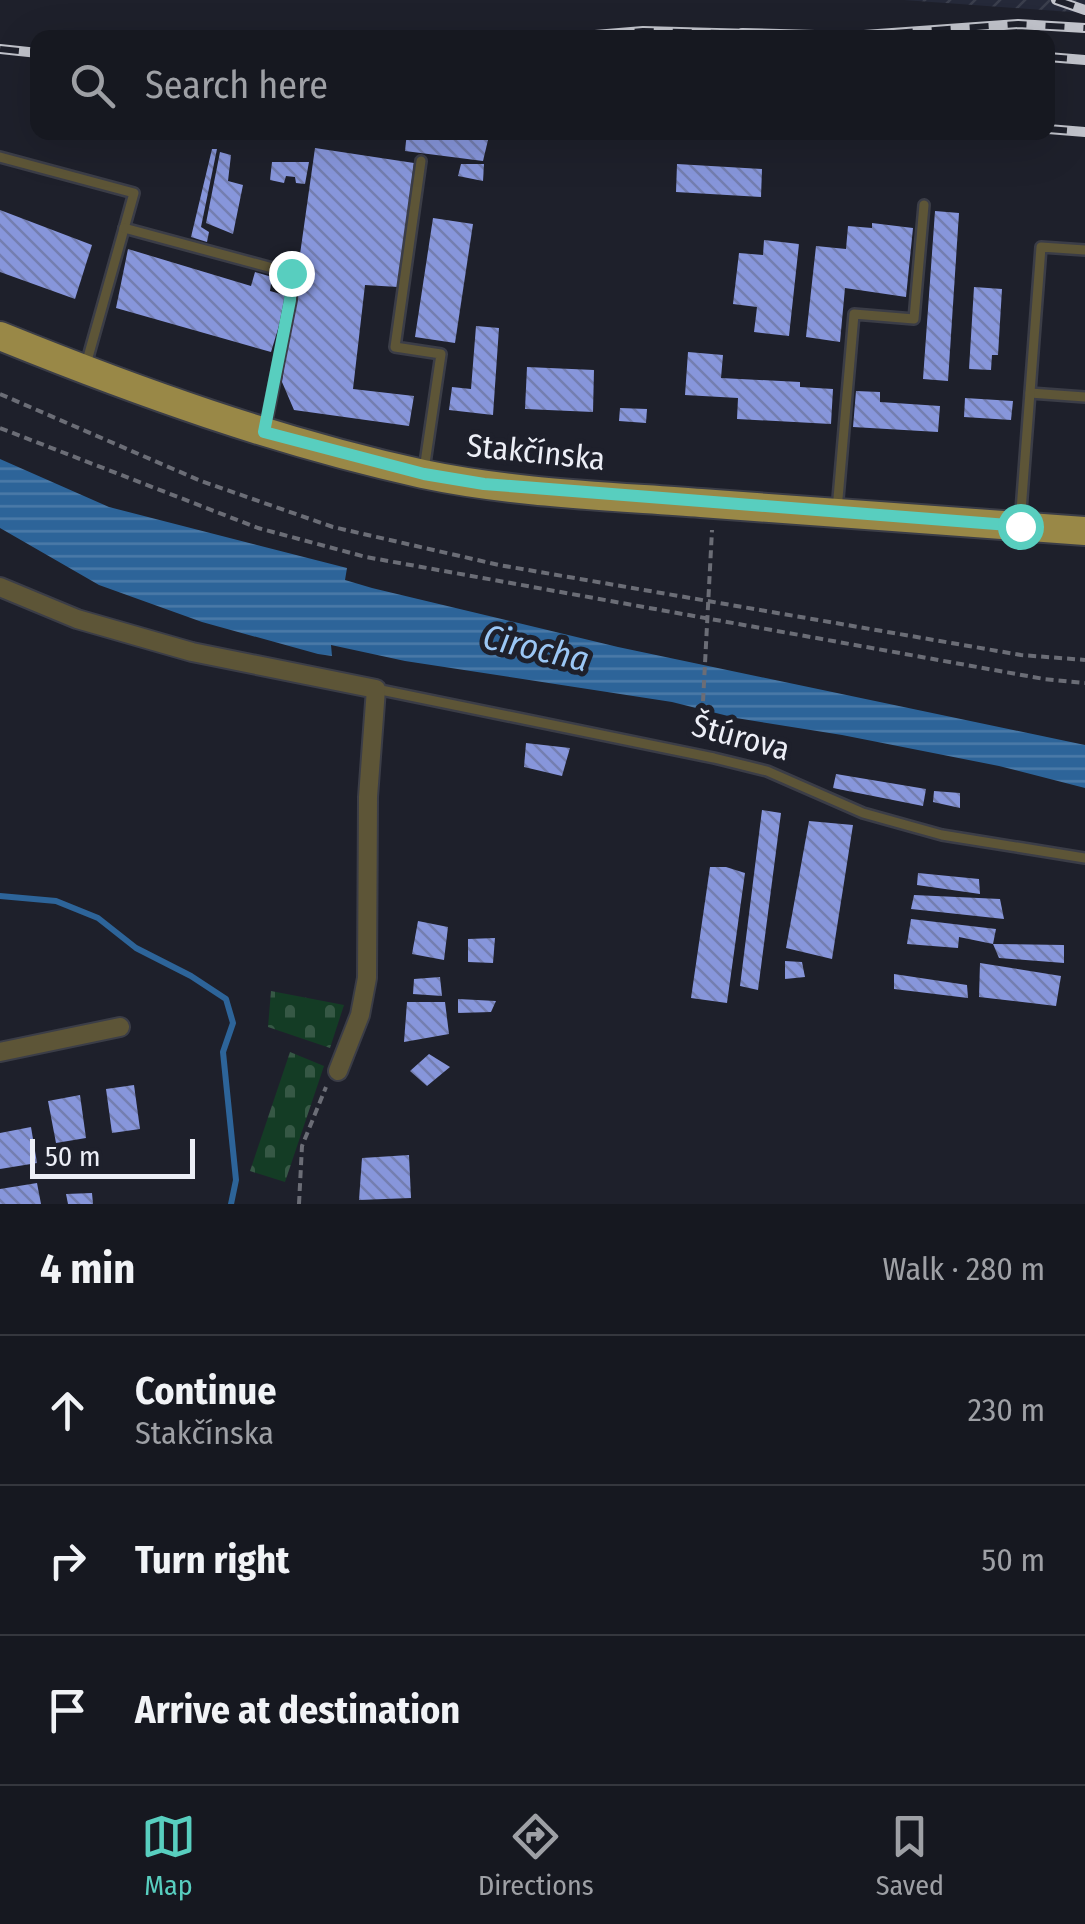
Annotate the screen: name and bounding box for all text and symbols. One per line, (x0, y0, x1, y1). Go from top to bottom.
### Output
search box (30, 30, 1055, 140)
icon: search (65, 58, 120, 113)
text: Search here (145, 62, 328, 108)
route end (269, 251, 315, 297)
street label: Stakčínska (465, 426, 607, 478)
route start (998, 504, 1044, 550)
water label: Cirocha (479, 615, 593, 681)
street label: Štúrova (688, 706, 794, 768)
scale bar (30, 1134, 195, 1178)
text: 50 m (45, 1140, 101, 1173)
text: 4 min (40, 1244, 135, 1294)
text: Walk · 280 m (883, 1250, 1045, 1288)
text: Continue (135, 1368, 276, 1414)
icon: ahead (40, 1383, 95, 1438)
text: 230 m (968, 1391, 1045, 1429)
text: Stakčínska (135, 1414, 274, 1452)
icon: right (40, 1533, 95, 1588)
text: Turn right (135, 1537, 289, 1583)
text: 50 m (982, 1541, 1045, 1579)
icon: arrive (40, 1683, 95, 1738)
text: Arrive at destination (135, 1687, 460, 1733)
tab: Map (141, 1809, 196, 1902)
tab: Directions (478, 1809, 594, 1902)
tab: Saved (876, 1809, 944, 1902)

